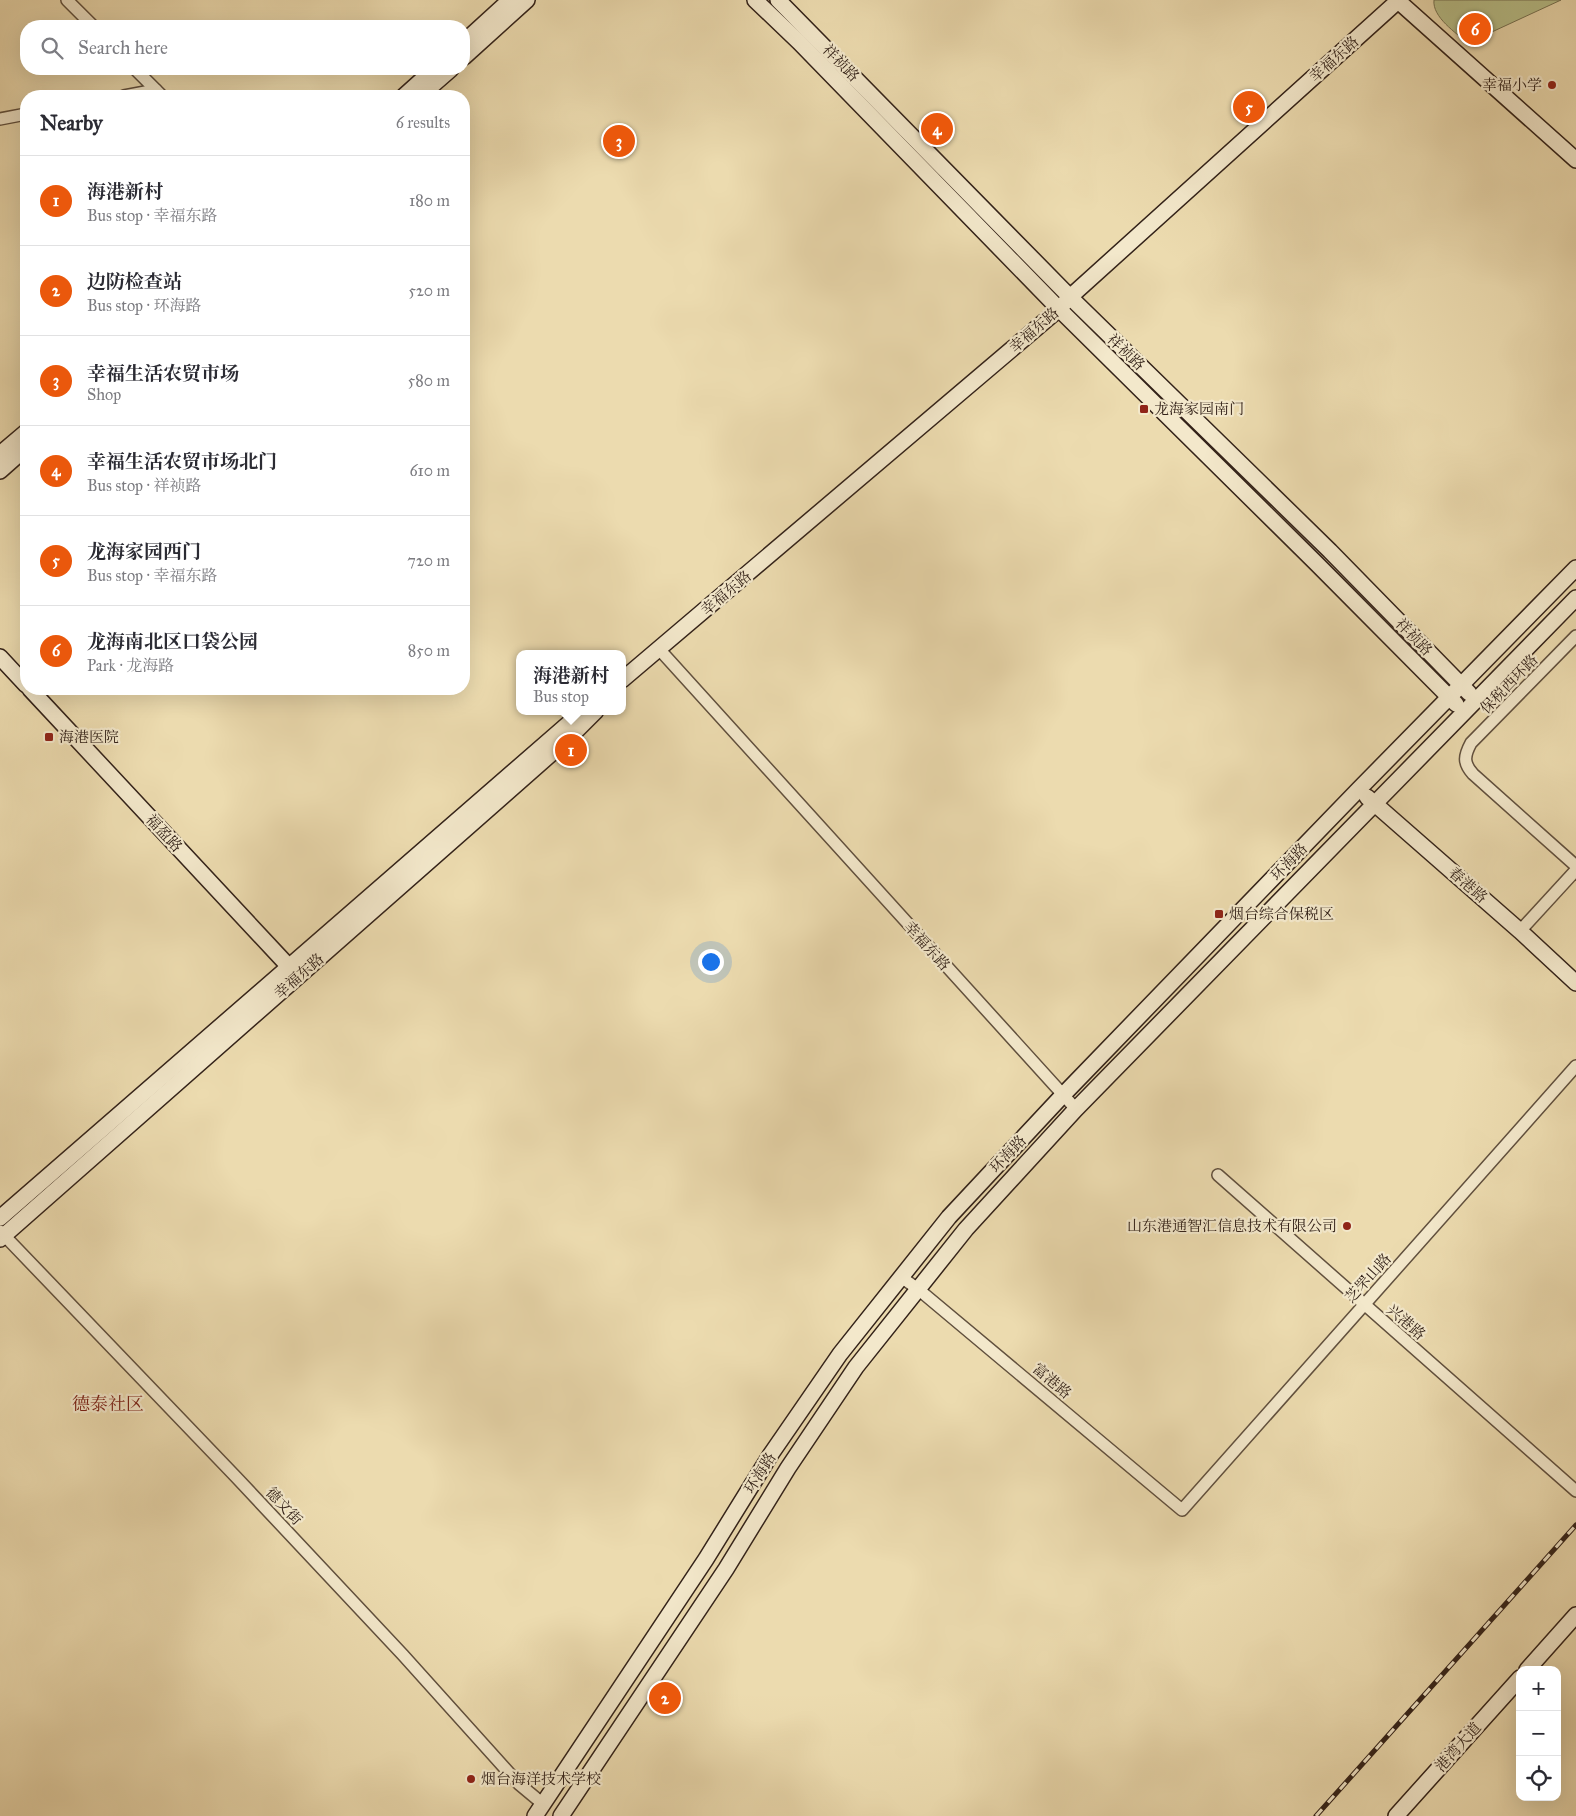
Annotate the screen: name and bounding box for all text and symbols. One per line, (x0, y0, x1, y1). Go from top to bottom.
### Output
pin: 6 (1459, 10, 1491, 48)
search box (20, 20, 470, 75)
street label: 幸福东路 (1306, 32, 1362, 86)
icon: search (38, 34, 66, 62)
text: Search here (78, 36, 168, 59)
street label: 祥祯路 (819, 41, 863, 85)
place label: 幸福小学 (1482, 76, 1542, 94)
marker: 幸福小学 (1546, 79, 1558, 91)
pin: 5 (1233, 88, 1265, 126)
text: Nearby (40, 110, 103, 136)
pin: 4 (921, 110, 953, 148)
text: 6 results (396, 113, 450, 132)
pin: 3 (603, 122, 635, 160)
text: 海港新村 (87, 180, 163, 203)
text: 1 (53, 191, 59, 210)
text: 180 m (409, 191, 450, 210)
text: Bus stop · 幸福东路 (87, 206, 217, 225)
text: 边防检查站 (87, 270, 182, 293)
text: 2 (52, 281, 60, 300)
text: 520 m (408, 281, 450, 300)
text: Bus stop · 环海路 (87, 296, 201, 315)
street label: 幸福东路 (1005, 304, 1063, 356)
street label: 祥祯路 (1104, 330, 1148, 374)
text: 幸福生活农贸市场 (87, 362, 239, 385)
text: 3 (53, 371, 59, 390)
text: 580 m (408, 371, 450, 390)
text: Shop (87, 385, 121, 404)
place label: 龙海家园南门 (1154, 400, 1244, 418)
marker: 龙海家园南门 (1138, 403, 1150, 415)
text: 幸福生活农贸市场北门 (87, 450, 277, 473)
text: 4 (52, 461, 60, 480)
text: 610 m (409, 461, 450, 480)
text: Bus stop · 祥祯路 (87, 476, 201, 495)
text: 龙海家园西门 (87, 540, 201, 563)
text: 5 (52, 551, 60, 570)
text: 720 m (407, 551, 450, 570)
text: Bus stop · 幸福东路 (87, 566, 217, 585)
street label: 幸福东路 (697, 567, 755, 619)
street label: 祥祯路 (1392, 615, 1436, 659)
text: 龙海南北区口袋公园 (87, 630, 258, 653)
text: 6 (52, 641, 60, 660)
text: 850 m (408, 641, 450, 660)
popup (516, 650, 626, 715)
street label: 保税西环路 (1476, 651, 1542, 717)
text: Park · 龙海路 (87, 656, 174, 675)
text: 海港新村 (533, 664, 609, 687)
text: Bus stop (533, 687, 589, 706)
place label: 海港医院 (59, 728, 119, 746)
marker: 海港医院 (43, 731, 55, 743)
pin: 1 (555, 731, 587, 769)
street label: 福盈路 (142, 810, 186, 856)
street label: 环海路 (1267, 840, 1311, 884)
street label: 春港路 (1445, 863, 1491, 907)
place label: 烟台综合保税区 (1229, 905, 1334, 923)
marker: 烟台综合保税区 (1213, 908, 1225, 920)
street label: 幸福东路 (900, 918, 954, 974)
your location (698, 949, 724, 975)
street label: 幸福东路 (270, 950, 328, 1002)
street label: 环海路 (986, 1131, 1030, 1177)
place label: 山东港通智汇信息技术有限公司 (1127, 1217, 1337, 1235)
marker: 山东港通智汇信息技术有限公司 (1341, 1220, 1353, 1232)
street label: 芝罘山路 (1341, 1250, 1395, 1306)
street label: 兴港路 (1383, 1300, 1429, 1344)
street label: 富港路 (1029, 1360, 1075, 1402)
district label: 德泰社区 (72, 1393, 144, 1415)
street label: 环海路 (740, 1449, 780, 1497)
street label: 德文街 (262, 1483, 306, 1529)
map controls (1516, 1666, 1561, 1801)
button: + (1516, 1666, 1561, 1711)
pin: 2 (649, 1679, 681, 1717)
button: − (1516, 1711, 1561, 1756)
street label: 港湾大道 (1431, 1719, 1485, 1775)
button: locate (1516, 1756, 1561, 1801)
place label: 烟台海洋技术学校 (481, 1770, 601, 1788)
marker: 烟台海洋技术学校 (465, 1773, 477, 1785)

